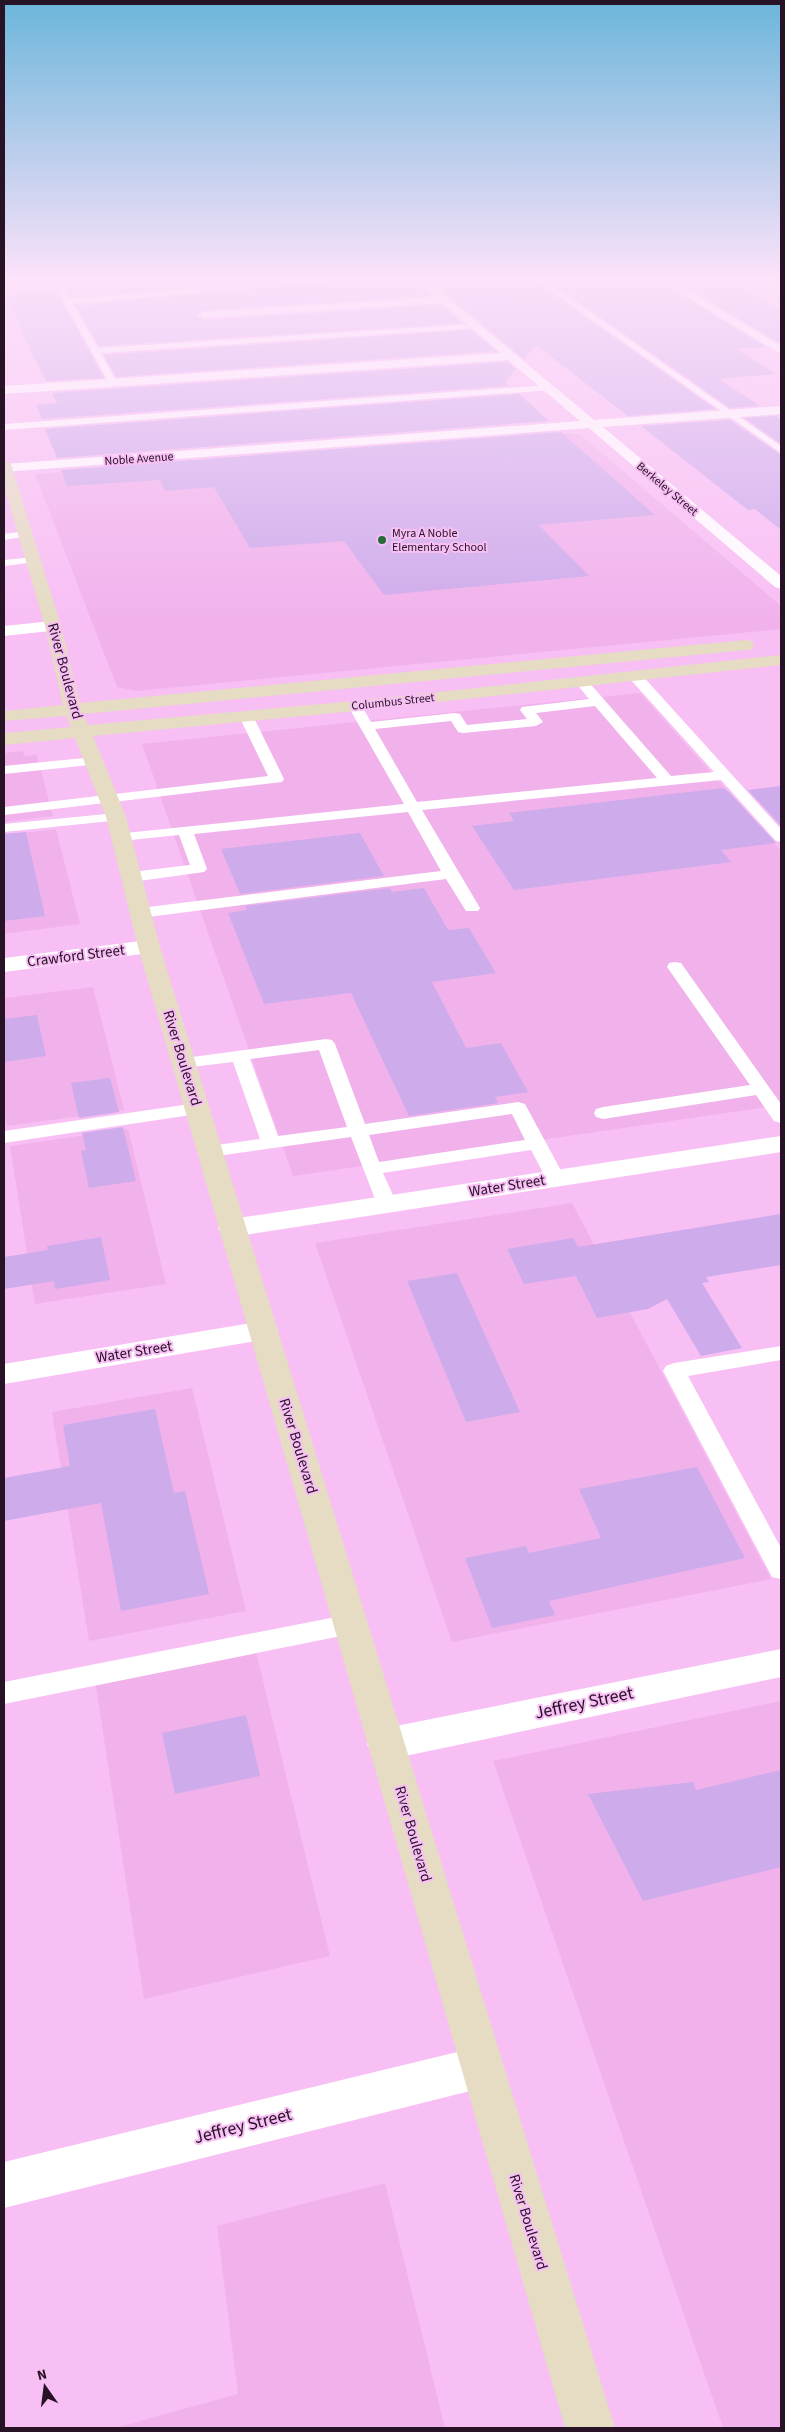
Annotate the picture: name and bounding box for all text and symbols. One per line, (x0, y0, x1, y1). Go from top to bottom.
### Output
street label: Noble Avenue (104, 448, 174, 470)
street label: Berkeley Street (632, 458, 702, 520)
place label: Myra A Noble Elementary School (392, 525, 487, 556)
marker: Myra A Noble Elementary School (376, 534, 388, 546)
street label: River Boulevard (42, 621, 88, 721)
street label: Columbus Street (351, 689, 435, 715)
street label: Crawford Street (26, 940, 126, 972)
street label: River Boulevard (157, 1008, 207, 1108)
street label: Water Street (467, 1170, 547, 1202)
street label: Water Street (94, 1336, 174, 1368)
street label: River Boulevard (273, 1396, 323, 1496)
street label: Jeffrey Street (532, 1680, 636, 1726)
street label: River Boulevard (389, 1784, 437, 1884)
street label: Jeffrey Street (191, 2102, 295, 2150)
street label: River Boulevard (503, 2172, 553, 2272)
north arrow (20, 2362, 70, 2412)
text: N (35, 2365, 49, 2386)

